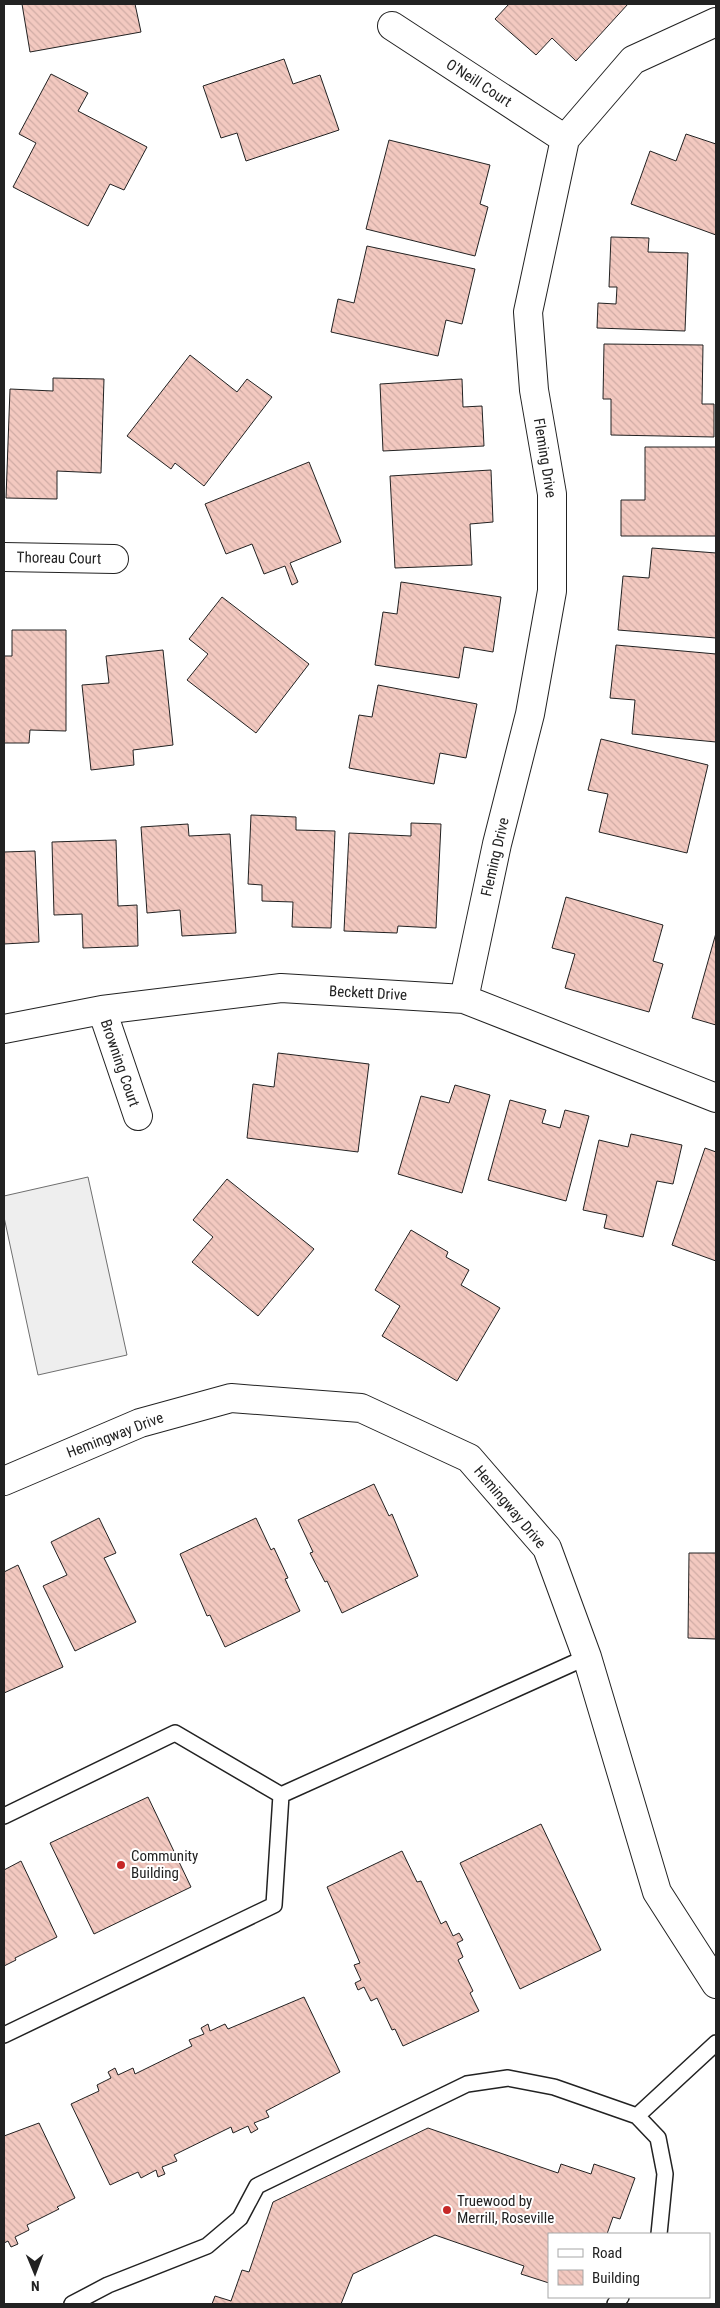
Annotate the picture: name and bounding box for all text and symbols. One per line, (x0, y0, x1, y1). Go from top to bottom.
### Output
street label: O'Neill Court (443, 55, 515, 111)
street label: Fleming Drive (530, 417, 560, 499)
street label: Thoreau Court (17, 548, 101, 568)
street label: Fleming Drive (477, 816, 513, 898)
street label: Beckett Drive (329, 982, 407, 1004)
street label: Browning Court (97, 1017, 143, 1109)
street label: Hemingway Drive (64, 1408, 166, 1462)
street label: Hemingway Drive (470, 1462, 550, 1552)
place label: Community Building (131, 1847, 198, 1882)
marker: Community Building (115, 1859, 127, 1871)
place label: Truewood by Merrill, Roseville (457, 2192, 554, 2227)
marker: Truewood by Merrill, Roseville (441, 2204, 453, 2216)
legend (548, 2233, 710, 2298)
text: Road (592, 2244, 622, 2262)
north arrow (10, 2248, 60, 2298)
text: Building (592, 2269, 640, 2287)
text: N (31, 2278, 40, 2294)

